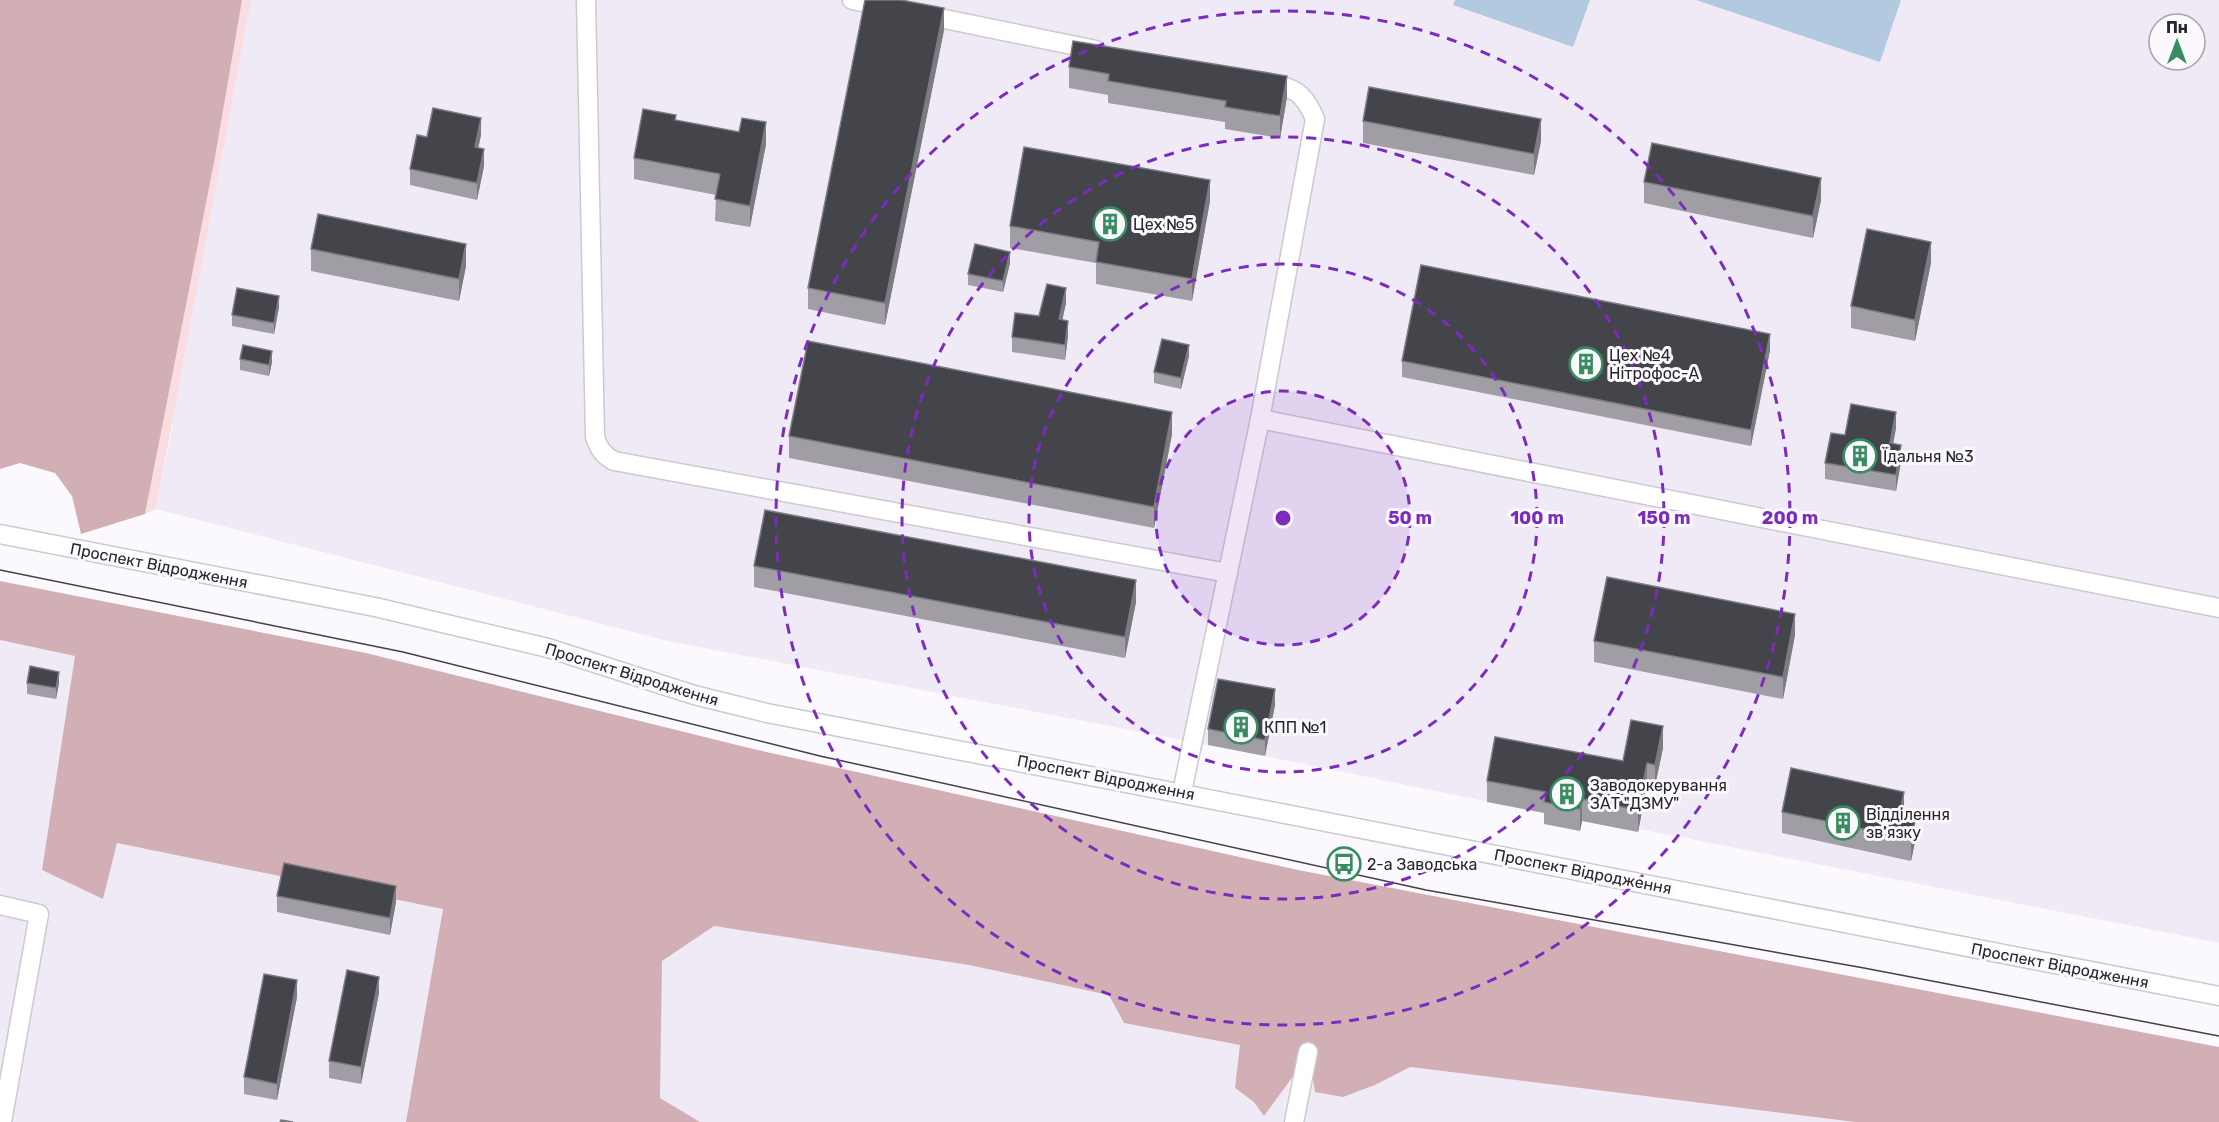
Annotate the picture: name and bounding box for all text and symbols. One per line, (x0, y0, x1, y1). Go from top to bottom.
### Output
north arrow (2147, 12, 2207, 72)
text: Пн (2166, 18, 2188, 37)
building icon: Цех №5 (1092, 206, 1128, 242)
place label: Цех №5 (1133, 215, 1194, 234)
building icon: Цех №4 Нітрофос-А (1568, 346, 1604, 382)
place label: Цех №4 Нітрофос-А (1609, 346, 1699, 383)
building icon: Їдальня №3 (1842, 438, 1878, 474)
place label: Їдальня №3 (1883, 447, 1974, 466)
text: 50 m (1388, 507, 1432, 529)
text: 100 m (1510, 507, 1564, 529)
text: 150 m (1637, 507, 1691, 529)
text: 200 m (1762, 507, 1818, 529)
centre of rings (1273, 508, 1293, 528)
street label: Проспект Відродження (68, 539, 249, 592)
street label: Проспект Відродження (543, 639, 721, 710)
building icon: КПП №1 (1223, 709, 1259, 745)
place label: КПП №1 (1264, 718, 1326, 737)
street label: Проспект Відродження (1015, 751, 1196, 804)
building icon: Заводокерування ЗАТ "ДЗМУ" (1549, 776, 1585, 812)
place label: Заводокерування ЗАТ "ДЗМУ" (1590, 776, 1727, 813)
building icon: Відділення зв'язку (1825, 805, 1861, 841)
place label: Відділення зв'язку (1866, 805, 1950, 842)
street label: Проспект Відродження (1492, 845, 1673, 898)
bus stop icon: 2-а Заводська (1326, 846, 1362, 882)
place label: 2-а Заводська (1367, 855, 1477, 874)
street label: Проспект Відродження (1969, 939, 2150, 992)

